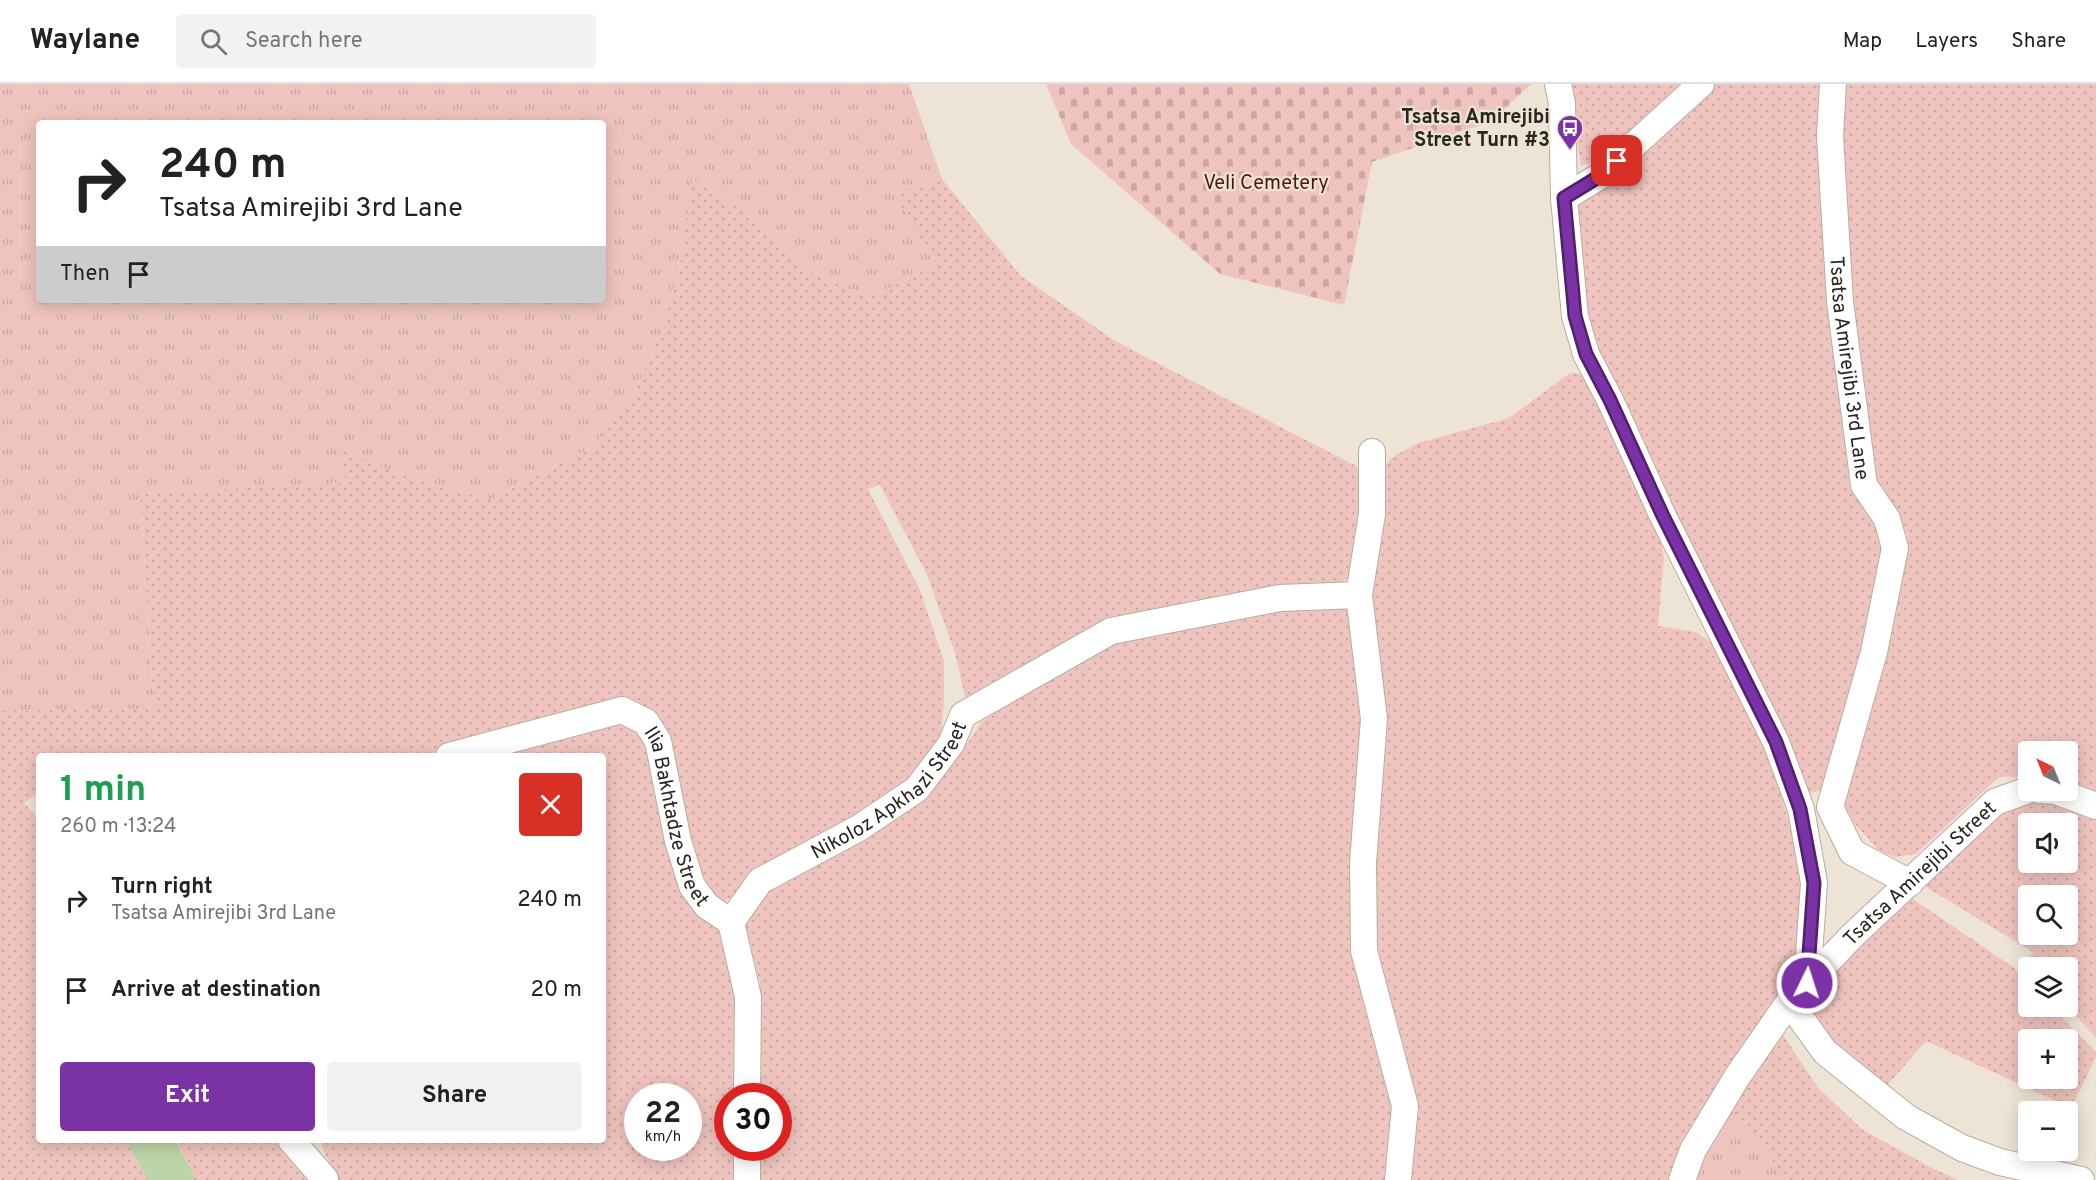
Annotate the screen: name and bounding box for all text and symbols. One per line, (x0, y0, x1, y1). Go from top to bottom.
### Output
search box (176, 14, 596, 68)
text: Waylane (30, 23, 140, 59)
icon: search (197, 25, 230, 58)
text: Search here (245, 28, 363, 55)
text: Map (1843, 28, 1882, 55)
text: Layers (1915, 28, 1978, 55)
text: Share (2011, 28, 2066, 55)
place label: Tsatsa Amirejibi Street Turn #3 (1401, 105, 1550, 154)
bus stop icon: Tsatsa Amirejibi Street Turn #3 (1555, 113, 1585, 151)
pin (1591, 135, 1642, 186)
text: 240 m (159, 140, 287, 193)
icon: right (60, 144, 138, 222)
icon: arrive (1600, 144, 1633, 177)
park label: Veli Cemetery (1203, 171, 1329, 197)
text: Tsatsa Amirejibi 3rd Lane (159, 192, 463, 226)
street label: Tsatsa Amirejibi 3rd Lane (1822, 255, 1874, 482)
icon: arrive (122, 258, 155, 291)
text: Then (60, 261, 110, 288)
street label: Nikoloz Apkhazi Street (807, 718, 974, 866)
street label: Ilia Bakhtadze Street (637, 722, 714, 912)
north arrow (2018, 741, 2078, 801)
map controls (2018, 741, 2078, 1161)
text: 1 min (60, 768, 146, 814)
button: close (519, 773, 582, 836)
street label: Tsatsa Amirejibi Street (1839, 796, 2003, 952)
button: sound (2018, 813, 2078, 873)
text: 260 m · 13:24 (60, 814, 177, 840)
text: Turn right (111, 874, 213, 901)
icon: right (60, 884, 93, 917)
button: search (2018, 885, 2078, 945)
text: 240 m (517, 887, 582, 914)
text: Tsatsa Amirejibi 3rd Lane (111, 901, 336, 927)
position arrow (1775, 951, 1839, 1015)
button: layers (2018, 957, 2078, 1017)
icon: arrive (60, 974, 93, 1007)
text: Arrive at destination (111, 977, 321, 1004)
text: 20 m (531, 977, 582, 1004)
button: + (2018, 1029, 2078, 1089)
button: Exit (60, 1062, 315, 1131)
button: Share (327, 1062, 582, 1131)
speed limit sign: 30 (714, 1083, 792, 1161)
text: 22 (645, 1096, 681, 1133)
button: − (2018, 1101, 2078, 1161)
text: km/h (645, 1128, 681, 1147)

